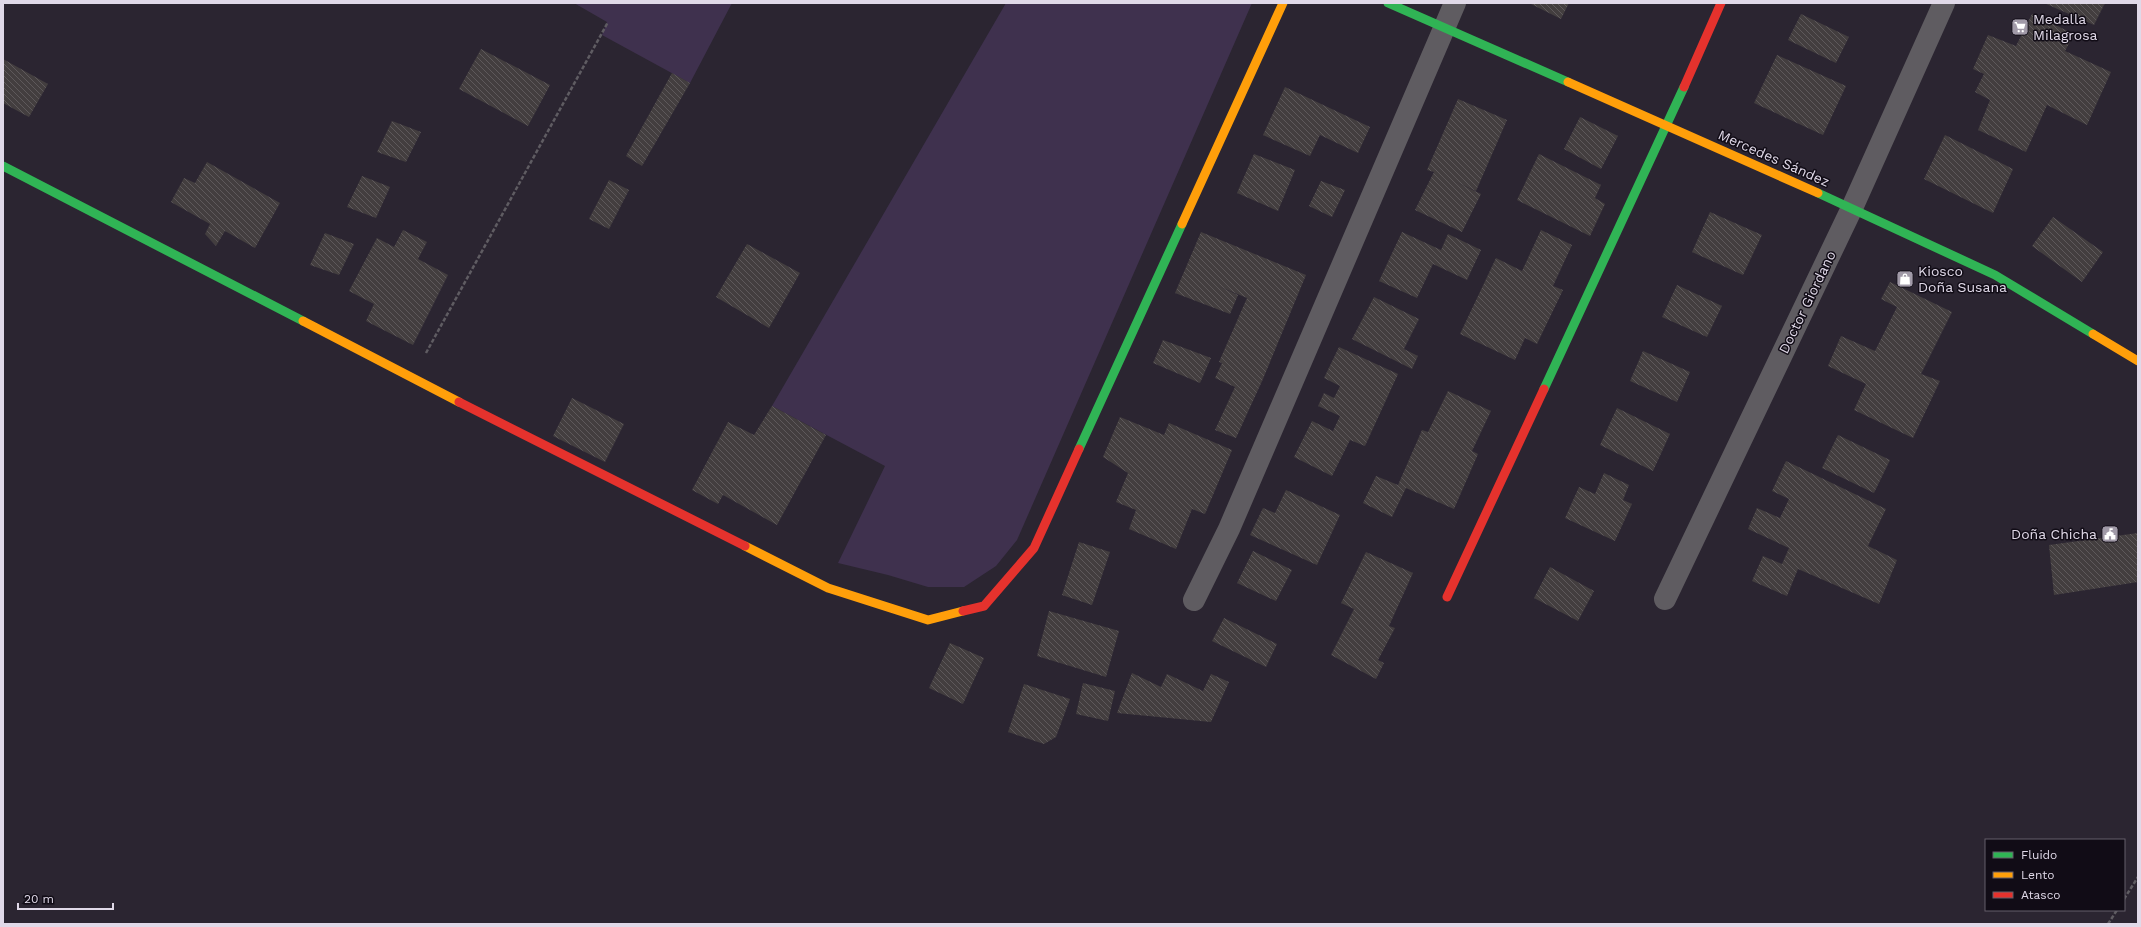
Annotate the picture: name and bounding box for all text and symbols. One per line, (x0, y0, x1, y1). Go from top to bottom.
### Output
place label: Medalla Milagrosa (2033, 11, 2098, 43)
supermarket icon: Medalla Milagrosa (2010, 17, 2030, 37)
street label: Mercedes Sández (1716, 126, 1832, 190)
street label: Doctor Giordano (1775, 248, 1839, 356)
place label: Kiosco Doña Susana (1918, 263, 2007, 295)
shop icon: Kiosco Doña Susana (1895, 269, 1915, 289)
public building icon: Doña Chicha (2100, 524, 2120, 544)
place label: Doña Chicha (2011, 526, 2097, 542)
legend (1985, 839, 2125, 911)
text: Fluido (2021, 848, 2057, 862)
text: Lento (2021, 868, 2055, 882)
scale bar (18, 885, 113, 911)
text: Atasco (2021, 888, 2061, 902)
text: 20 m (24, 892, 54, 906)

